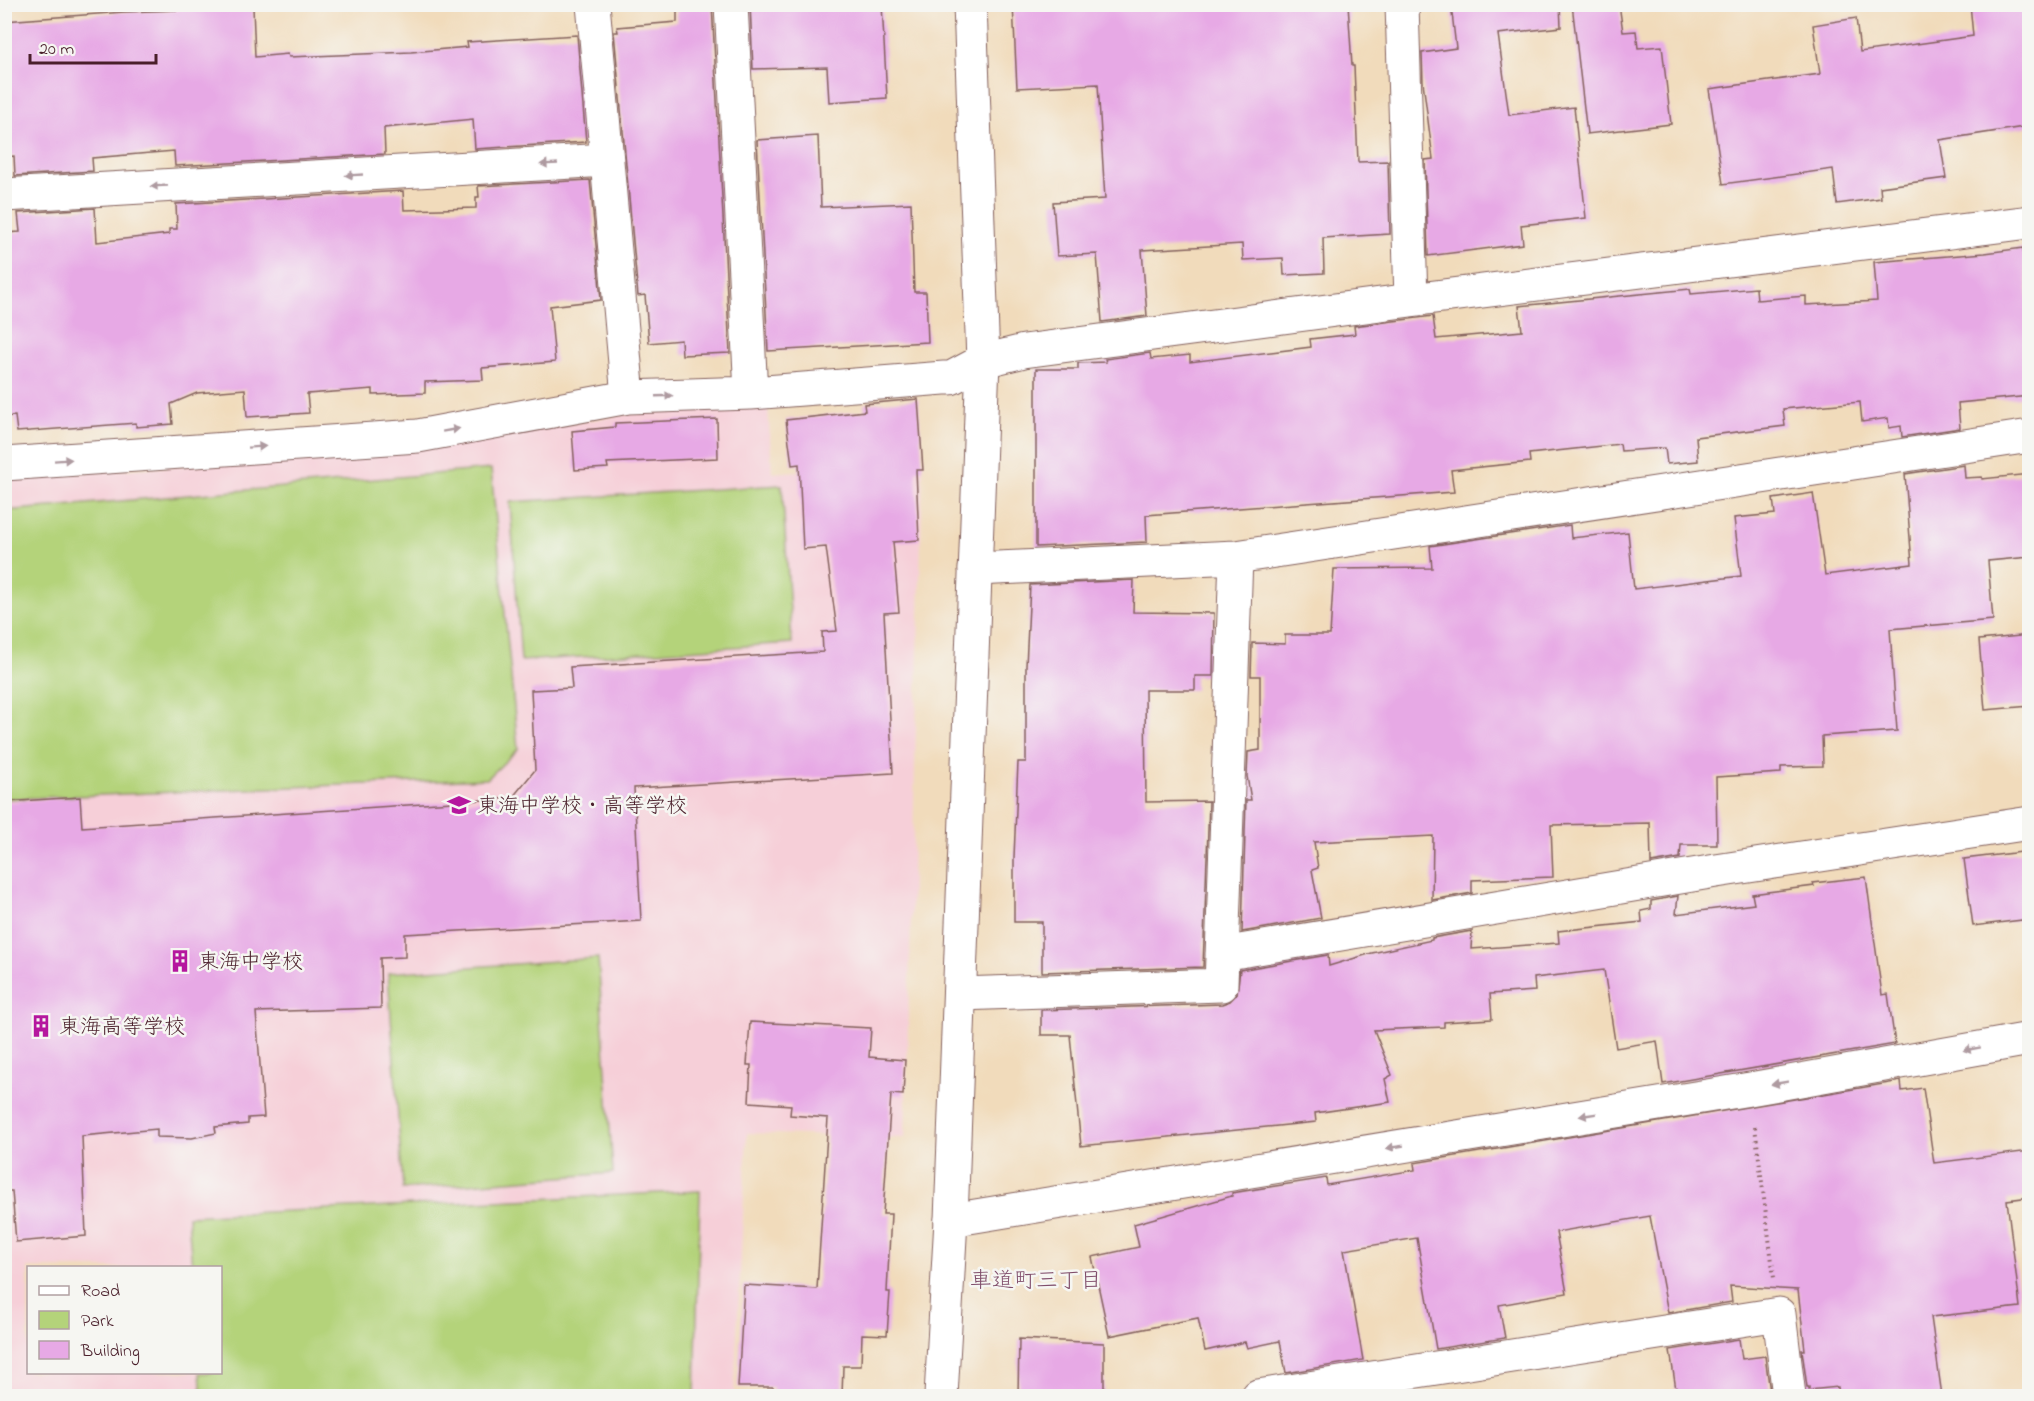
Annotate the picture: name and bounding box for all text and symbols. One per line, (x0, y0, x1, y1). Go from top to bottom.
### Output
scale bar (30, 27, 156, 65)
text: 20 m (39, 37, 74, 63)
one-way arrow (539, 159, 558, 168)
one-way arrow (344, 170, 363, 179)
one-way arrow (150, 181, 169, 191)
one-way arrow (655, 391, 674, 401)
one-way arrow (442, 425, 461, 434)
one-way arrow (248, 442, 267, 452)
one-way arrow (53, 456, 72, 465)
school or university icon: 東海中学校・高等学校 (446, 792, 472, 818)
place label: 東海中学校・高等学校 (477, 792, 687, 822)
building icon: 東海中学校 (167, 948, 193, 974)
place label: 東海中学校 (198, 948, 303, 978)
building icon: 東海高等学校 (28, 1013, 54, 1039)
place label: 東海高等学校 (59, 1013, 185, 1043)
one-way arrow (1962, 1045, 1981, 1054)
one-way arrow (1770, 1079, 1789, 1088)
one-way arrow (1578, 1111, 1597, 1120)
one-way arrow (1385, 1143, 1404, 1152)
legend (27, 1266, 222, 1374)
district label: 車道町三丁目 (970, 1266, 1102, 1298)
text: Road (81, 1279, 120, 1305)
text: Park (81, 1309, 114, 1335)
text: Building (80, 1339, 140, 1366)

